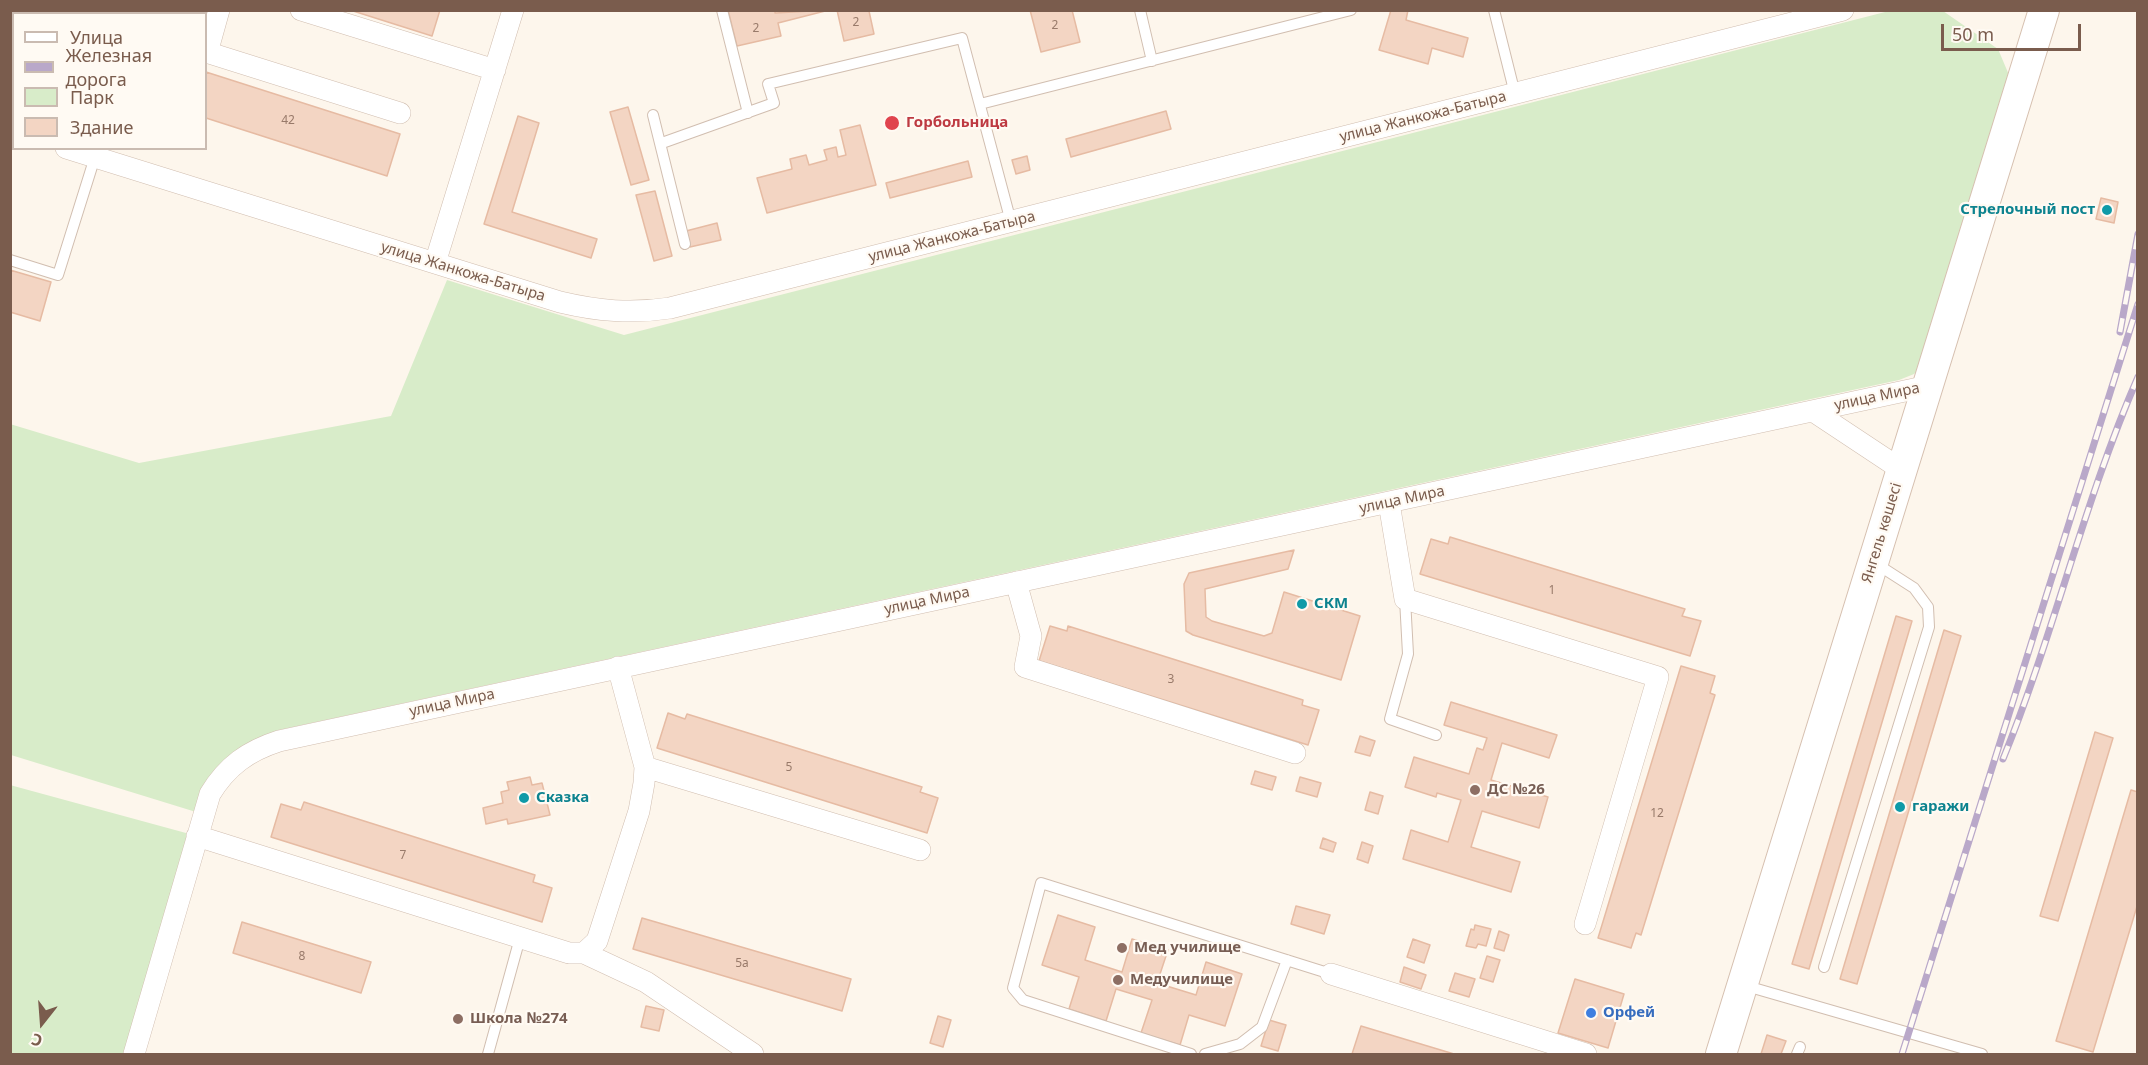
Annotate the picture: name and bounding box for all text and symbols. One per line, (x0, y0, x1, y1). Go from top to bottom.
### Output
legend (12, 12, 207, 150)
scale bar (1944, 12, 2084, 50)
house number: 2 (853, 16, 859, 30)
house number: 2 (1052, 19, 1058, 33)
house number: 2 (753, 22, 759, 36)
text: 50 m (1952, 22, 1994, 46)
text: Улица (70, 25, 123, 49)
text: Железная дорога (66, 43, 152, 91)
text: Парк (70, 85, 114, 109)
street label: улица Жанкожа-Батыра (1338, 88, 1508, 146)
house number: 42 (281, 114, 295, 128)
marker: Горбольница (883, 114, 901, 132)
place label: Горбольница (906, 114, 1008, 132)
text: Здание (70, 115, 133, 139)
place label: Стрелочный пост (1960, 201, 2095, 219)
marker: Стрелочный пост (2100, 203, 2114, 217)
street label: улица Жанкожа-Батыра (867, 208, 1037, 266)
street label: улица Жанкожа-Батыра (379, 238, 547, 306)
street label: улица Мира (1833, 379, 1921, 415)
street label: Янгель көшесі (1858, 481, 1906, 585)
street label: улица Мира (1358, 482, 1446, 518)
street label: улица Мира (883, 583, 971, 619)
house number: 1 (1549, 584, 1555, 598)
place label: СКМ (1314, 595, 1348, 613)
marker: СКМ (1295, 597, 1309, 611)
house number: 3 (1168, 673, 1174, 687)
street label: улица Мира (408, 685, 496, 721)
house number: 5 (786, 761, 792, 775)
place label: ДС №26 (1487, 781, 1545, 799)
marker: ДС №26 (1468, 783, 1482, 797)
place label: Сказка (536, 789, 589, 807)
marker: Сказка (517, 791, 531, 805)
place label: гаражи (1912, 798, 1969, 816)
marker: гаражи (1893, 800, 1907, 814)
house number: 12 (1650, 807, 1664, 821)
house number: 7 (400, 849, 406, 863)
place label: Мед училище (1134, 939, 1241, 957)
marker: Мед училище (1115, 941, 1129, 955)
house number: 8 (299, 950, 305, 964)
house number: 5а (735, 957, 749, 971)
place label: Медучилище (1130, 971, 1233, 989)
marker: Медучилище (1111, 973, 1125, 987)
north arrow (12, 993, 72, 1053)
place label: Орфей (1603, 1004, 1655, 1022)
marker: Орфей (1584, 1006, 1598, 1020)
place label: Школа №274 (470, 1010, 568, 1028)
marker: Школа №274 (451, 1012, 465, 1026)
text: С (29, 1028, 45, 1052)

